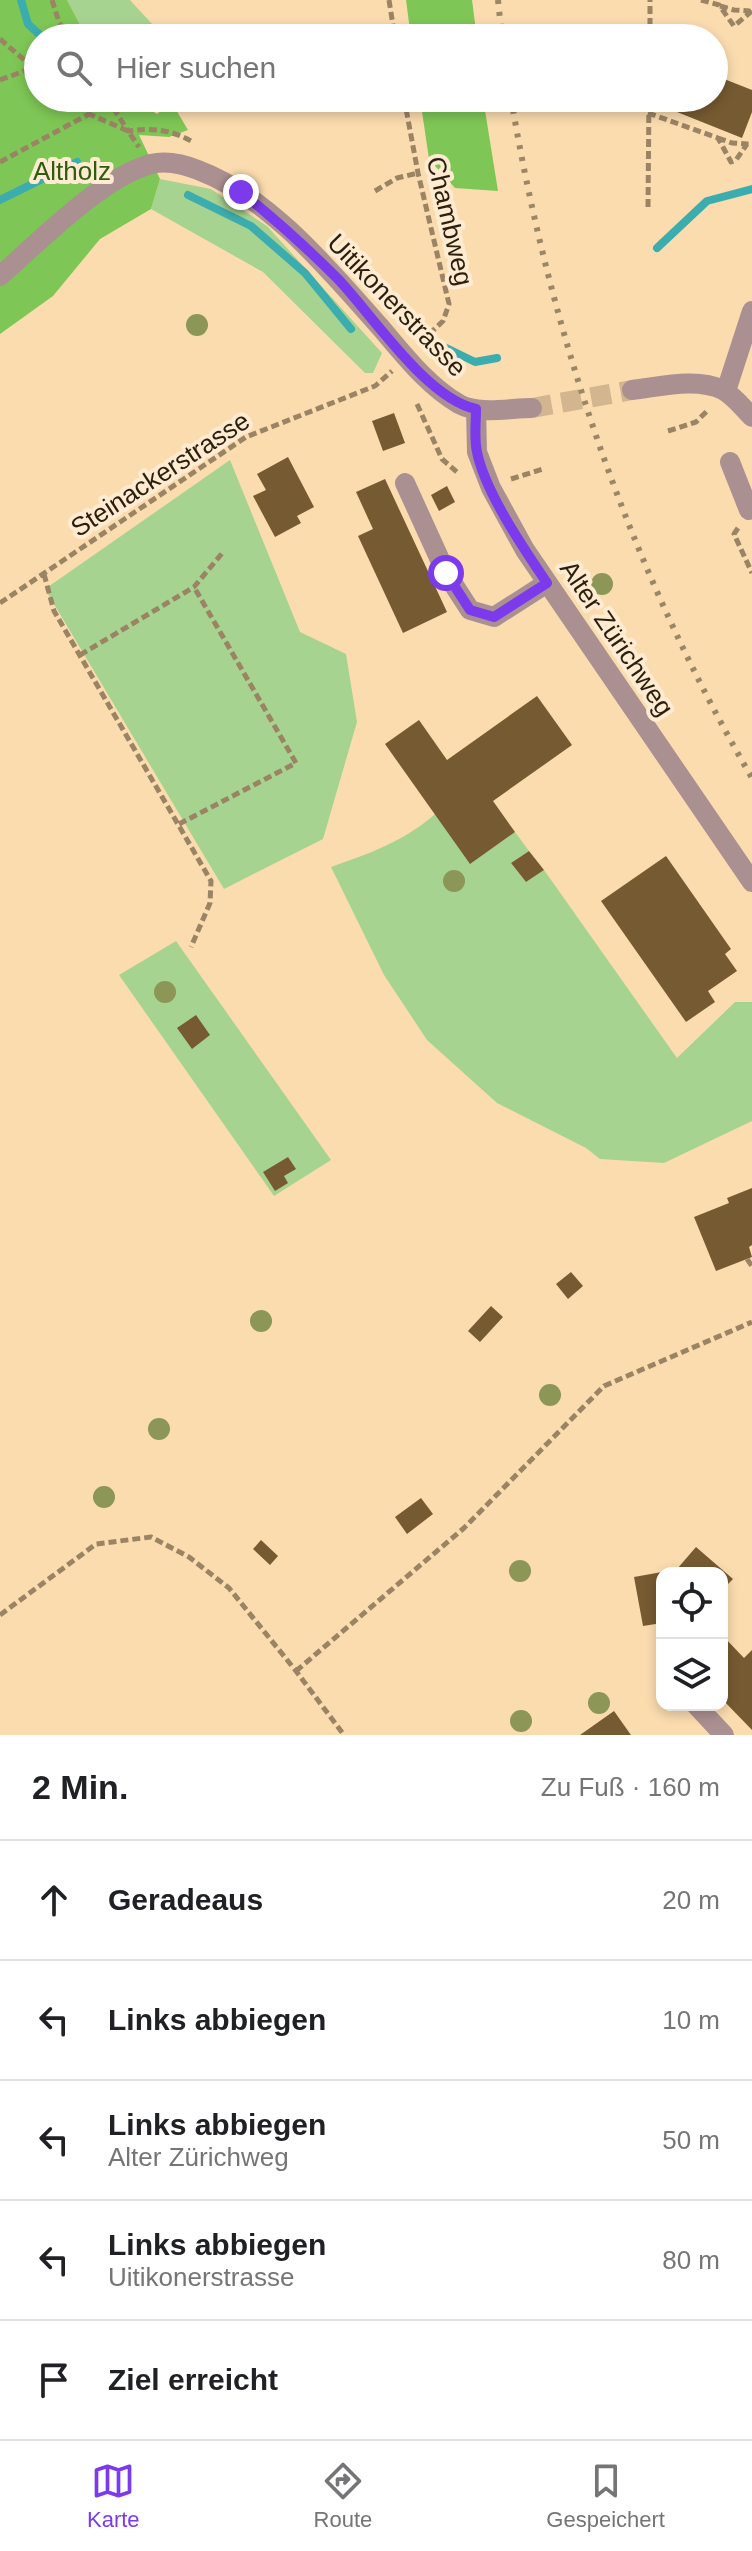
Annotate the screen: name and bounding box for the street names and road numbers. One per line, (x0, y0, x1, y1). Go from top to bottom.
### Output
street label: Chambweg (421, 154, 479, 288)
street label: Uitikonerstrasse (321, 228, 473, 382)
street label: Steinackerstrasse (65, 405, 255, 543)
street label: Alter Zürichweg (554, 555, 680, 721)

